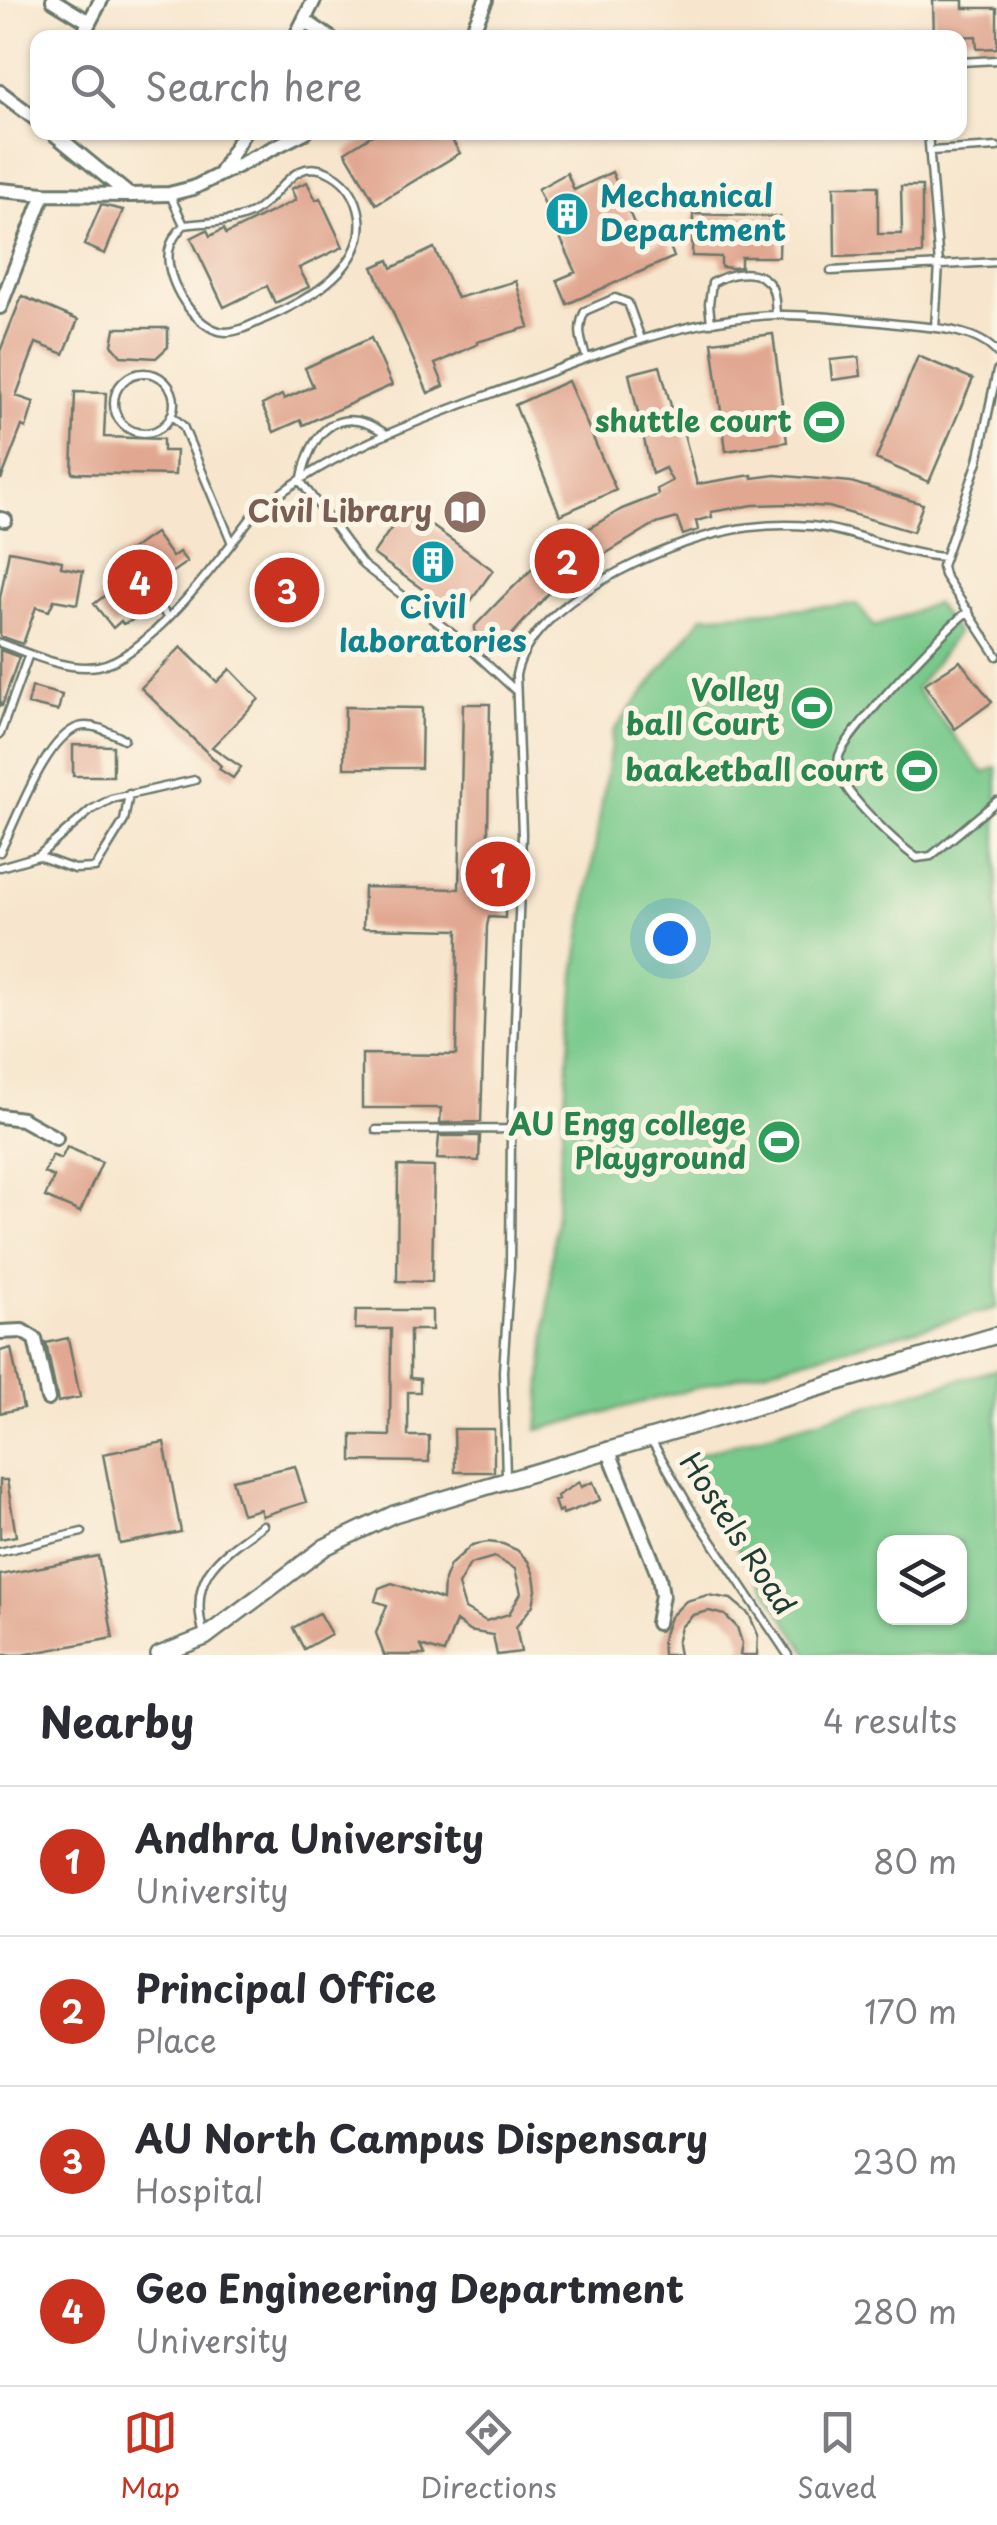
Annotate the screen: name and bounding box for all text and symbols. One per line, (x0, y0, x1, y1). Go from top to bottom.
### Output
search box (30, 30, 967, 140)
text: Search here (145, 57, 362, 114)
icon: search (65, 58, 120, 113)
place label: Mechanical Department (600, 172, 786, 251)
building icon: Mechanical Department (544, 191, 590, 237)
place label: shuttle court (595, 397, 792, 442)
sports icon: shuttle court (801, 399, 847, 445)
place label: Civil Library (248, 487, 432, 532)
library icon: Civil Library (442, 489, 488, 535)
pin: 2 (534, 524, 600, 598)
building icon: Civil laboratories (410, 539, 456, 585)
pin: 4 (108, 544, 172, 620)
pin: 3 (254, 552, 320, 628)
place label: Civil laboratories (339, 583, 527, 662)
place label: Volley ball Court (626, 666, 780, 745)
sports icon: Volley ball Court (789, 685, 835, 731)
place label: baaketball court (626, 746, 884, 791)
sports icon: baaketball court (894, 748, 940, 794)
pin: 1 (466, 836, 530, 912)
your location (645, 913, 696, 964)
place label: AU Engg college Playground (507, 1100, 746, 1179)
sports icon: AU Engg college Playground (756, 1119, 802, 1165)
street label: Hostels Road (670, 1442, 809, 1623)
map controls (877, 1535, 967, 1625)
button: layers (877, 1535, 967, 1625)
text: Nearby (40, 1689, 194, 1752)
text: 4 results (823, 1696, 957, 1744)
text: Andhra University (135, 1809, 484, 1866)
text: 1 (65, 1837, 80, 1885)
text: 80 m (873, 1837, 957, 1885)
text: University (135, 1866, 289, 1914)
text: Principal Office (135, 1959, 436, 2016)
text: 2 (61, 1987, 84, 2035)
text: 170 m (864, 1987, 957, 2035)
text: Place (135, 2016, 217, 2064)
text: AU North Campus Dispensary (135, 2109, 708, 2166)
text: 3 (62, 2137, 83, 2185)
text: 230 m (852, 2137, 957, 2185)
text: Hospital (135, 2166, 263, 2214)
text: Geo Engineering Department (135, 2259, 684, 2316)
text: 4 (62, 2287, 83, 2335)
text: 280 m (853, 2287, 957, 2335)
text: University (135, 2316, 289, 2364)
tab: Map (120, 2405, 180, 2508)
tab: Directions (421, 2405, 557, 2508)
tab: Saved (797, 2405, 877, 2508)

